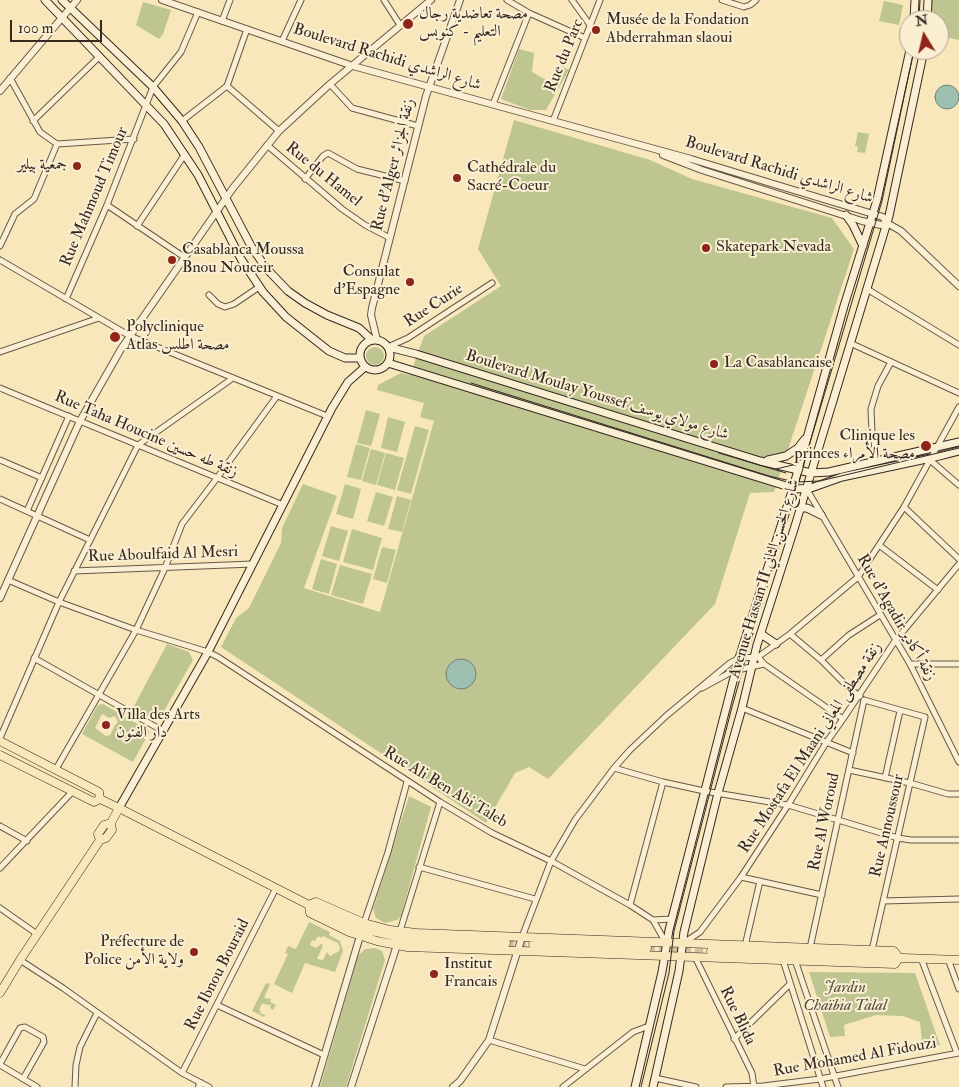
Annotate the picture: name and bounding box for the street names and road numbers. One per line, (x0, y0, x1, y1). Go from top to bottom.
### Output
street label: Rue du Parc (542, 17, 588, 95)
street label: Boulevard Rachidi شارع الراشدي (291, 20, 483, 96)
street label: Rue d'Alger زنقة الجزائر (368, 97, 420, 233)
street label: Rue Mahmoud Timour (57, 124, 133, 270)
street label: Boulevard Rachidi شارع الراشدي (683, 133, 875, 209)
street label: Rue du Hamel (281, 139, 365, 211)
street label: Rue Curie (401, 280, 467, 332)
street label: Boulevard Moulay Youssef شارع مولاي يوسف (463, 347, 731, 445)
street label: Rue Taha Houcine زنقة طه حسين (51, 388, 241, 482)
street label: Avenue Hassan II شارع الحسن الثاني (725, 477, 805, 681)
street label: Rue Aboulfaid Al Mesri (88, 543, 238, 567)
street label: Rue d'Agadir زنقة أكادير (852, 551, 940, 685)
street label: Rue Mostafa El Maani زنقة مصطفى المعاني (735, 639, 887, 857)
street label: Rue Ali Ben Abi Taleb (380, 743, 510, 833)
street label: Rue Al Woroud (805, 771, 845, 873)
street label: Rue Annoussour (867, 773, 909, 879)
street label: Rue Ibnou Bouraid (182, 916, 254, 1034)
street label: Rue Blida (715, 984, 759, 1048)
street label: Rue Mohamed Al Fidouzi (772, 1034, 938, 1082)

